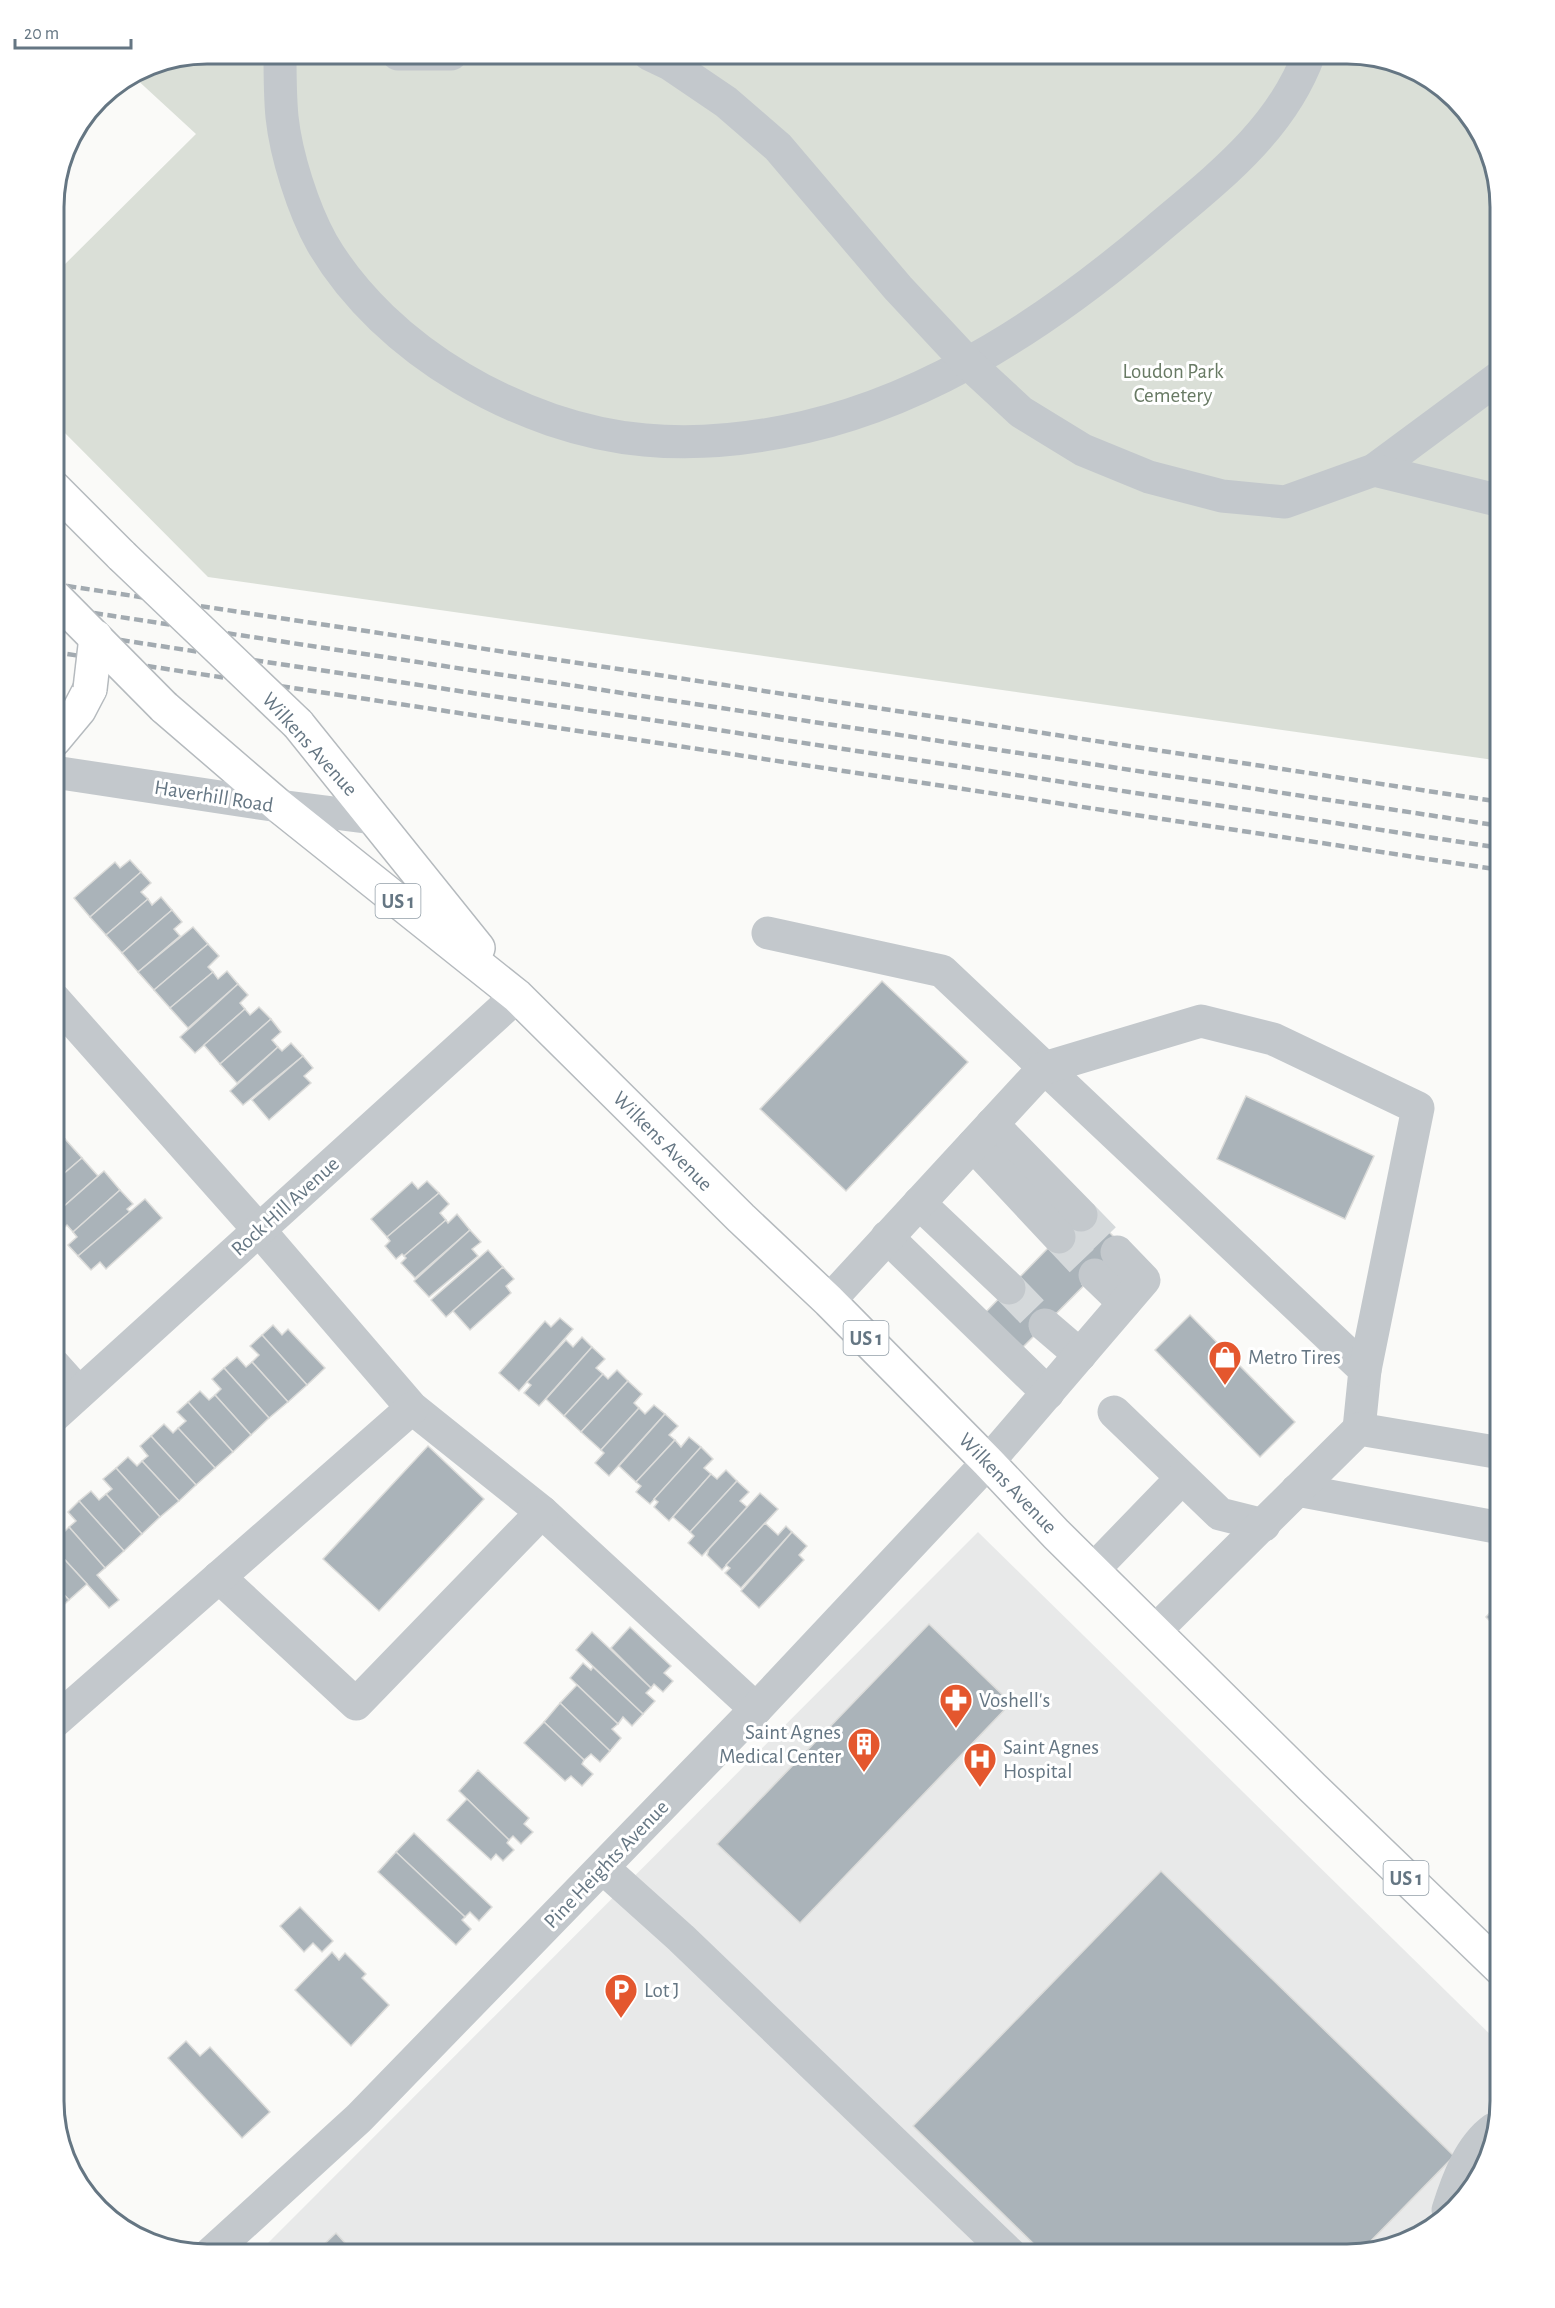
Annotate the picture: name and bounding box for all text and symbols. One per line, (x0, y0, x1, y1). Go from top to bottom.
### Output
scale bar (15, 12, 130, 50)
text: 20 m (24, 25, 59, 43)
park label: Loudon Park Cemetery (1123, 361, 1224, 406)
street label: Wilkens Avenue (258, 689, 361, 800)
street label: Haverhill Road (153, 777, 275, 816)
road number: US 1 (376, 884, 420, 918)
street label: Wilkens Avenue (609, 1088, 716, 1195)
street label: Rock Hill Avenue (227, 1153, 343, 1260)
road number: US 1 (844, 1321, 888, 1355)
shop icon: Metro Tires (1207, 1339, 1243, 1386)
place label: Metro Tires (1248, 1347, 1341, 1368)
street label: Wilkens Avenue (955, 1429, 1061, 1538)
pharmacy icon: Voshell's (938, 1682, 974, 1729)
place label: Voshell's (979, 1690, 1050, 1711)
place label: Saint Agnes Medical Center (719, 1722, 841, 1767)
building icon: Saint Agnes Medical Center (846, 1726, 882, 1773)
place label: Saint Agnes Hospital (1003, 1737, 1099, 1782)
hospital icon: Saint Agnes Hospital (962, 1741, 998, 1788)
street label: Pine Heights Avenue (540, 1796, 673, 1932)
road number: US 1 (1384, 1861, 1428, 1895)
parking icon: Lot J (603, 1972, 639, 2019)
place label: Lot J (644, 1980, 679, 2001)

